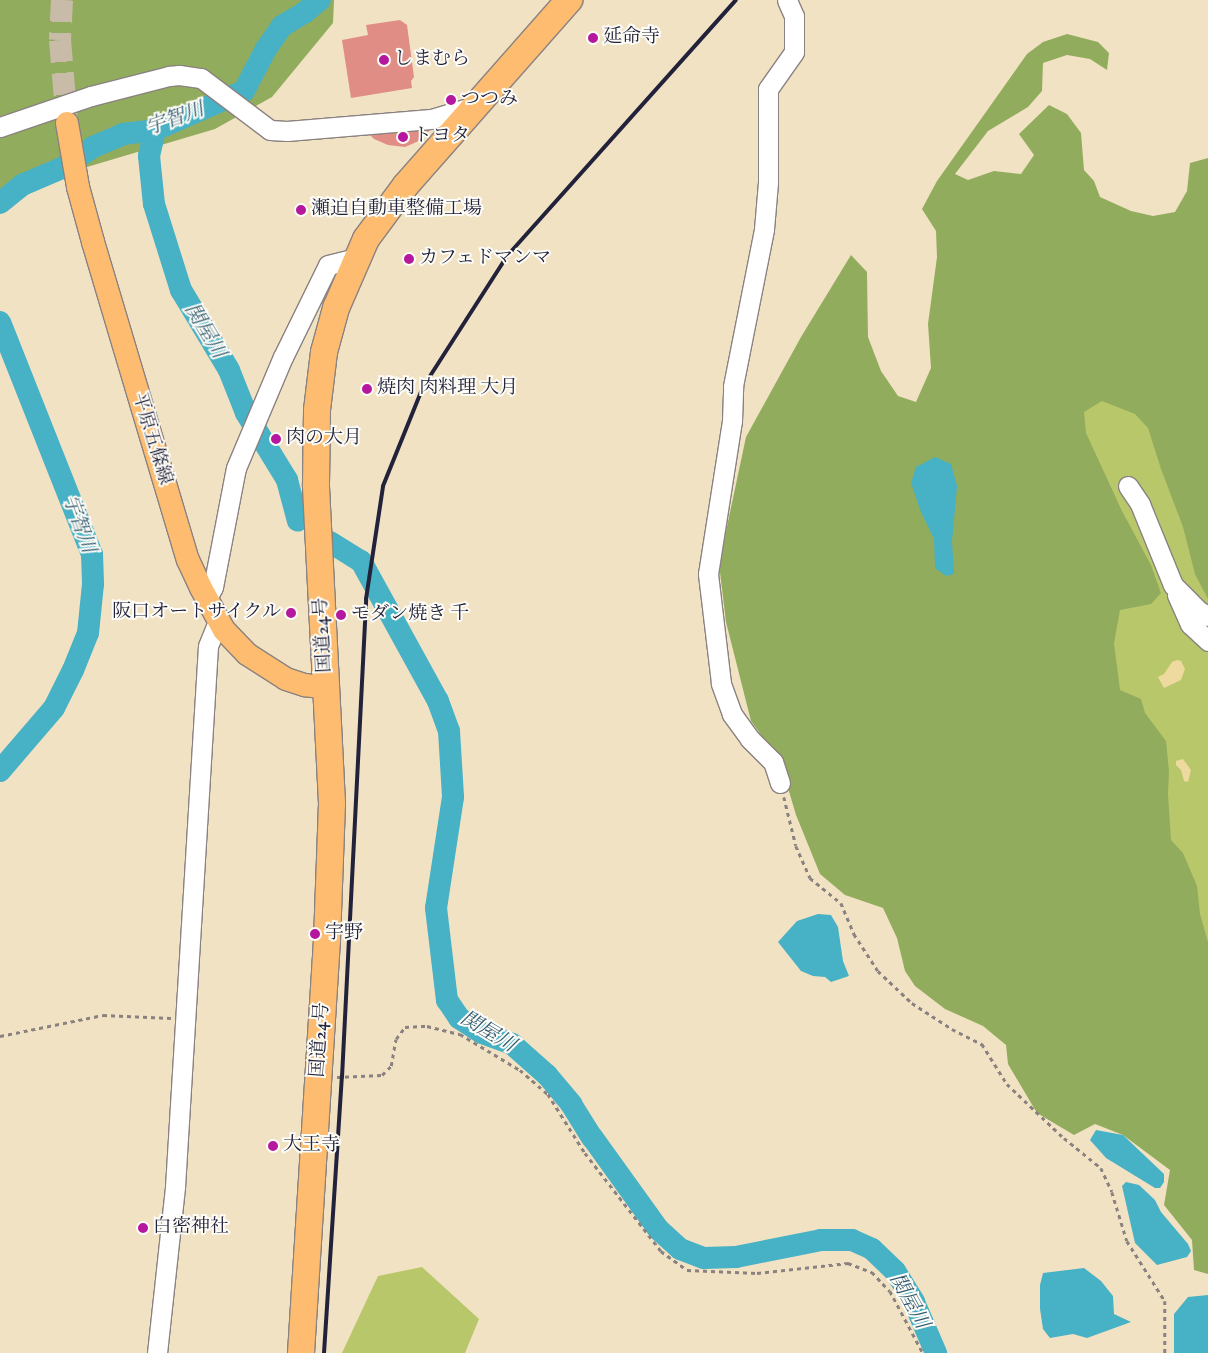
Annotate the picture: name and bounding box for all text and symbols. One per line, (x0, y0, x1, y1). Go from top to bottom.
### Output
place label: 延命寺 (603, 27, 660, 49)
marker: 延命寺 (587, 32, 599, 44)
place label: しまむら (394, 49, 470, 71)
marker: しまむら (378, 54, 390, 66)
place label: つつみ (461, 89, 518, 111)
marker: つつみ (445, 94, 457, 106)
water label: 宇智川 (143, 97, 207, 141)
place label: トヨタ (413, 126, 470, 148)
marker: トヨタ (397, 131, 409, 143)
place label: 瀬迫自動車整備工場 (311, 199, 482, 221)
marker: 瀬迫自動車整備工場 (295, 204, 307, 216)
place label: カフェドマンマ (419, 248, 552, 270)
marker: カフェドマンマ (403, 253, 415, 265)
water label: 関屋川 (179, 299, 231, 363)
place label: 焼肉 肉料理 大月 (377, 378, 518, 400)
marker: 焼肉 肉料理 大月 (361, 383, 373, 395)
street label: 平原五條線 (126, 390, 176, 488)
place label: 肉の大月 (286, 428, 362, 450)
marker: 肉の大月 (270, 433, 282, 445)
water label: 宇智川 (57, 492, 101, 556)
street label: 国道24号 (311, 597, 337, 673)
place label: 阪口オートサイクル (110, 602, 281, 624)
place label: モダン焼き 千 (351, 604, 469, 626)
marker: 阪口オートサイクル (285, 607, 297, 619)
marker: モダン焼き 千 (335, 609, 347, 621)
place label: 宇野 (325, 923, 363, 945)
marker: 宇野 (309, 928, 321, 940)
street label: 国道24号 (307, 1002, 335, 1078)
water label: 関屋川 (456, 1006, 520, 1058)
place label: 大王寺 (283, 1135, 340, 1157)
marker: 大王寺 (267, 1140, 279, 1152)
place label: 白密神社 (153, 1217, 229, 1239)
marker: 白密神社 (137, 1222, 149, 1234)
water label: 関屋川 (884, 1269, 934, 1333)

